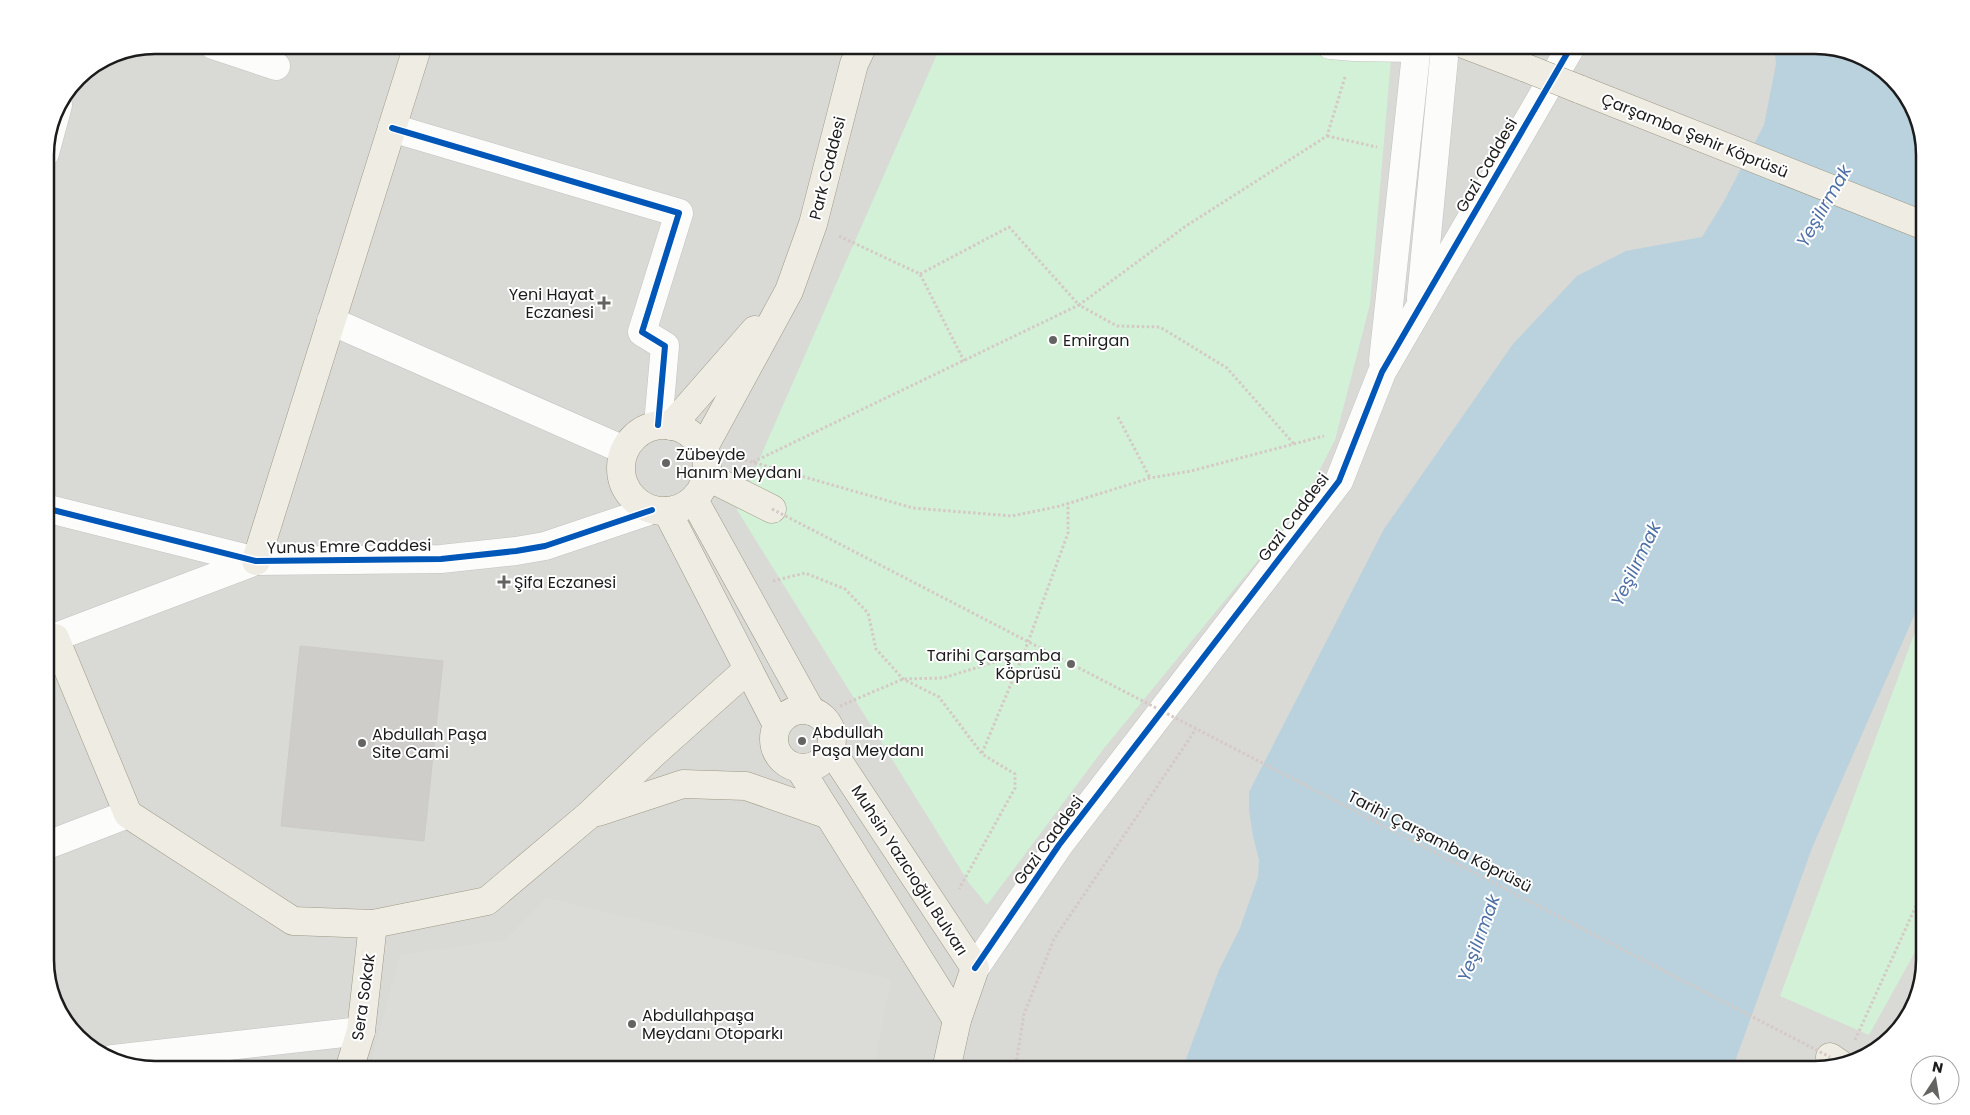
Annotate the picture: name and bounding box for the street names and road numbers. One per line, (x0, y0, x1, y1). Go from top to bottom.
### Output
street label: Çarşamba Şehir Köprüsü (1598, 87, 1792, 184)
street label: Park Caddesi (804, 114, 851, 222)
street label: Gazi Caddesi (1450, 114, 1523, 217)
street label: Gazi Caddesi (1252, 468, 1334, 566)
street label: Yunus Emre Caddesi (267, 534, 431, 559)
street label: Muhsin Yazıcıoğlu Bulvarı (846, 780, 973, 960)
street label: Tarihi Çarşamba Köprüsü (1344, 785, 1536, 898)
street label: Gazi Caddesi (1008, 791, 1089, 890)
street label: Sera Sokak (346, 951, 381, 1042)

